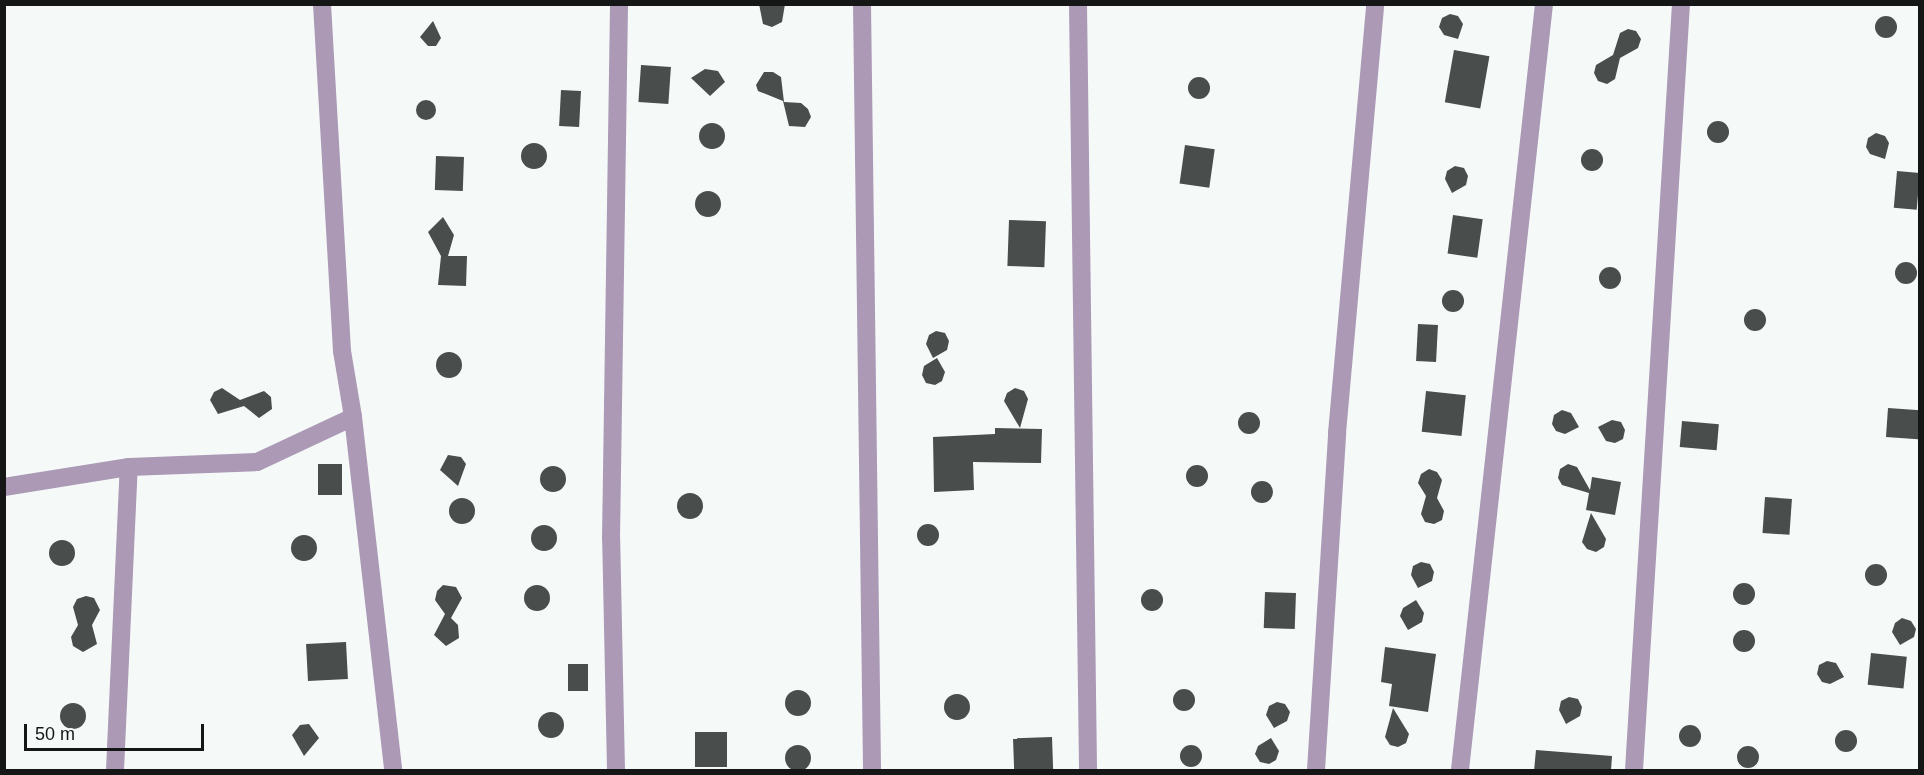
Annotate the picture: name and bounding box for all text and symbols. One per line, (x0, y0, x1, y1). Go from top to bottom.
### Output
scale bar (27, 712, 207, 750)
text: 50 m (35, 724, 75, 744)

